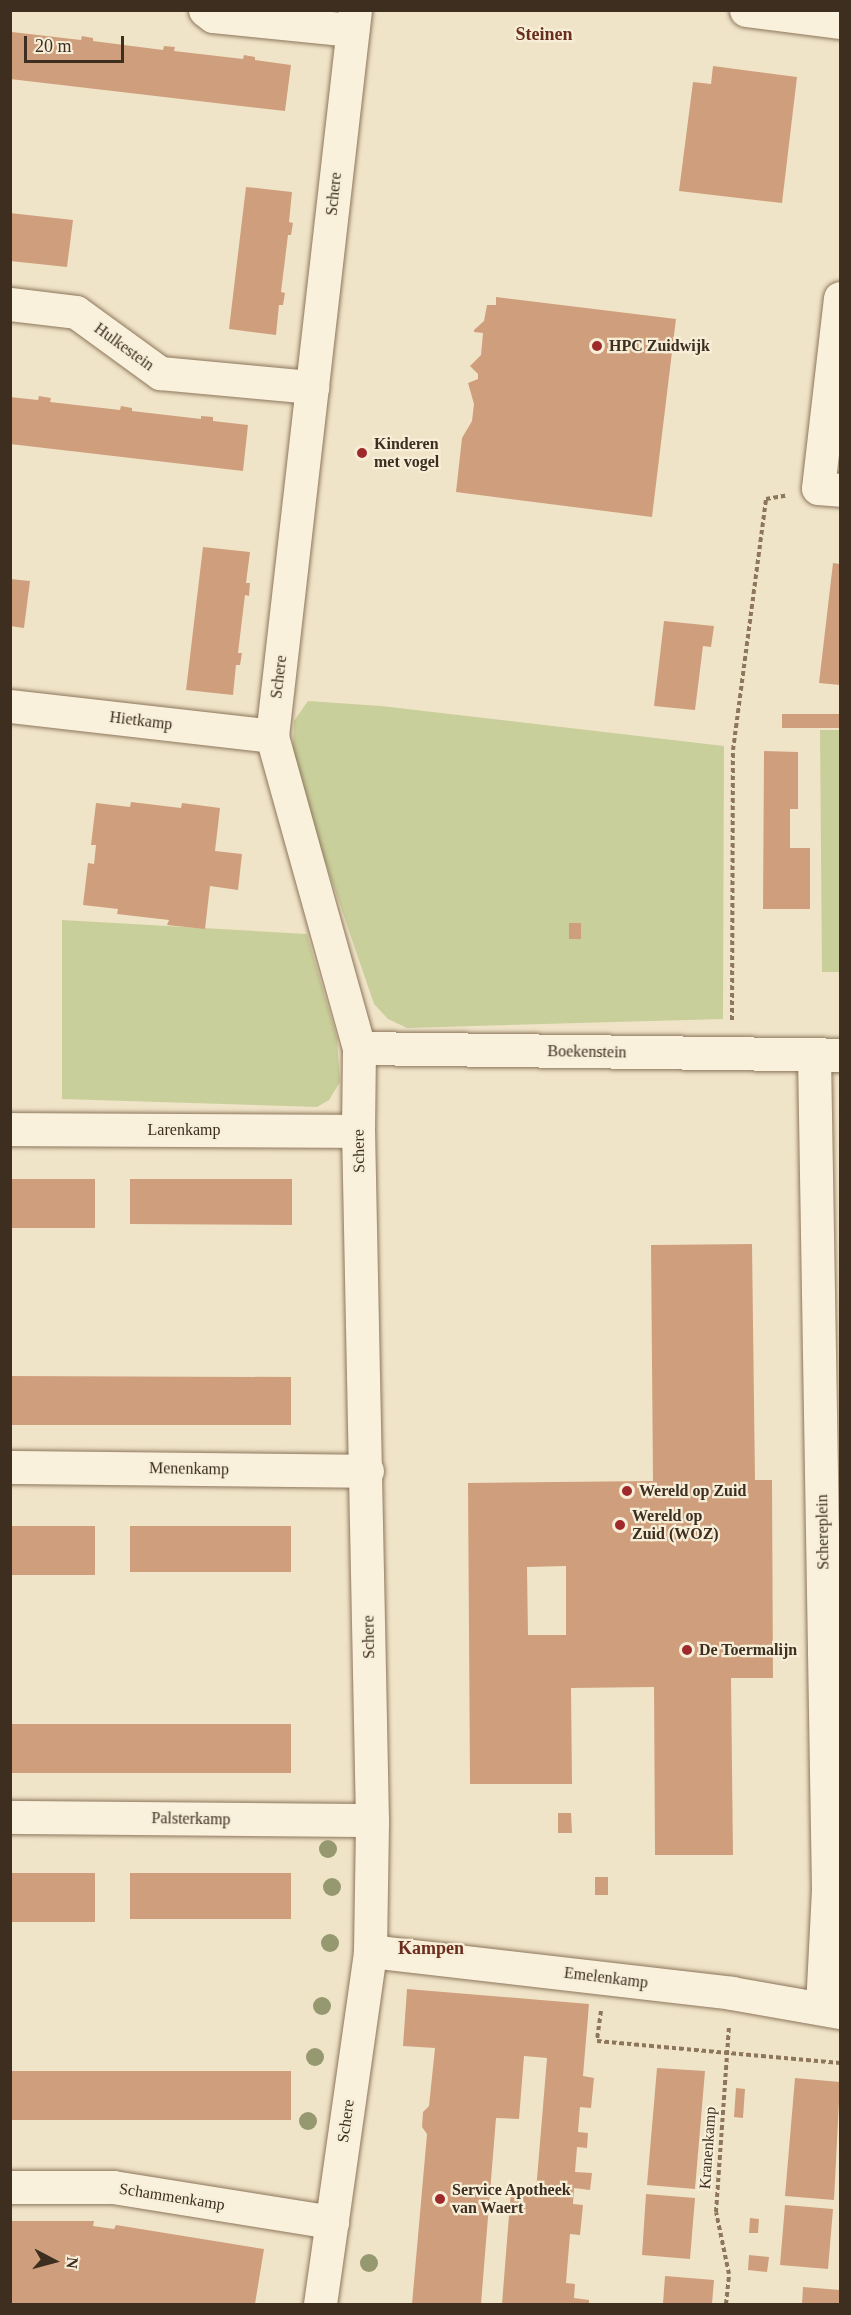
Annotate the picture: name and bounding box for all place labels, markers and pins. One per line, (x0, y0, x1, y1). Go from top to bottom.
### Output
place label: HPC Zuidwijk (609, 336, 710, 356)
marker: HPC Zuidwijk (590, 339, 604, 353)
place label: Kinderen met vogel (374, 434, 439, 472)
marker: Kinderen met vogel (355, 446, 369, 460)
place label: Wereld op Zuid (639, 1481, 746, 1501)
marker: Wereld op Zuid (620, 1484, 634, 1498)
place label: Wereld op Zuid (WOZ) (632, 1506, 719, 1544)
marker: Wereld op Zuid (WOZ) (613, 1518, 627, 1532)
place label: De Toermalijn (699, 1640, 798, 1660)
marker: De Toermalijn (680, 1643, 694, 1657)
place label: Service Apotheek van Waert (452, 2180, 572, 2218)
marker: Service Apotheek van Waert (433, 2192, 447, 2206)

